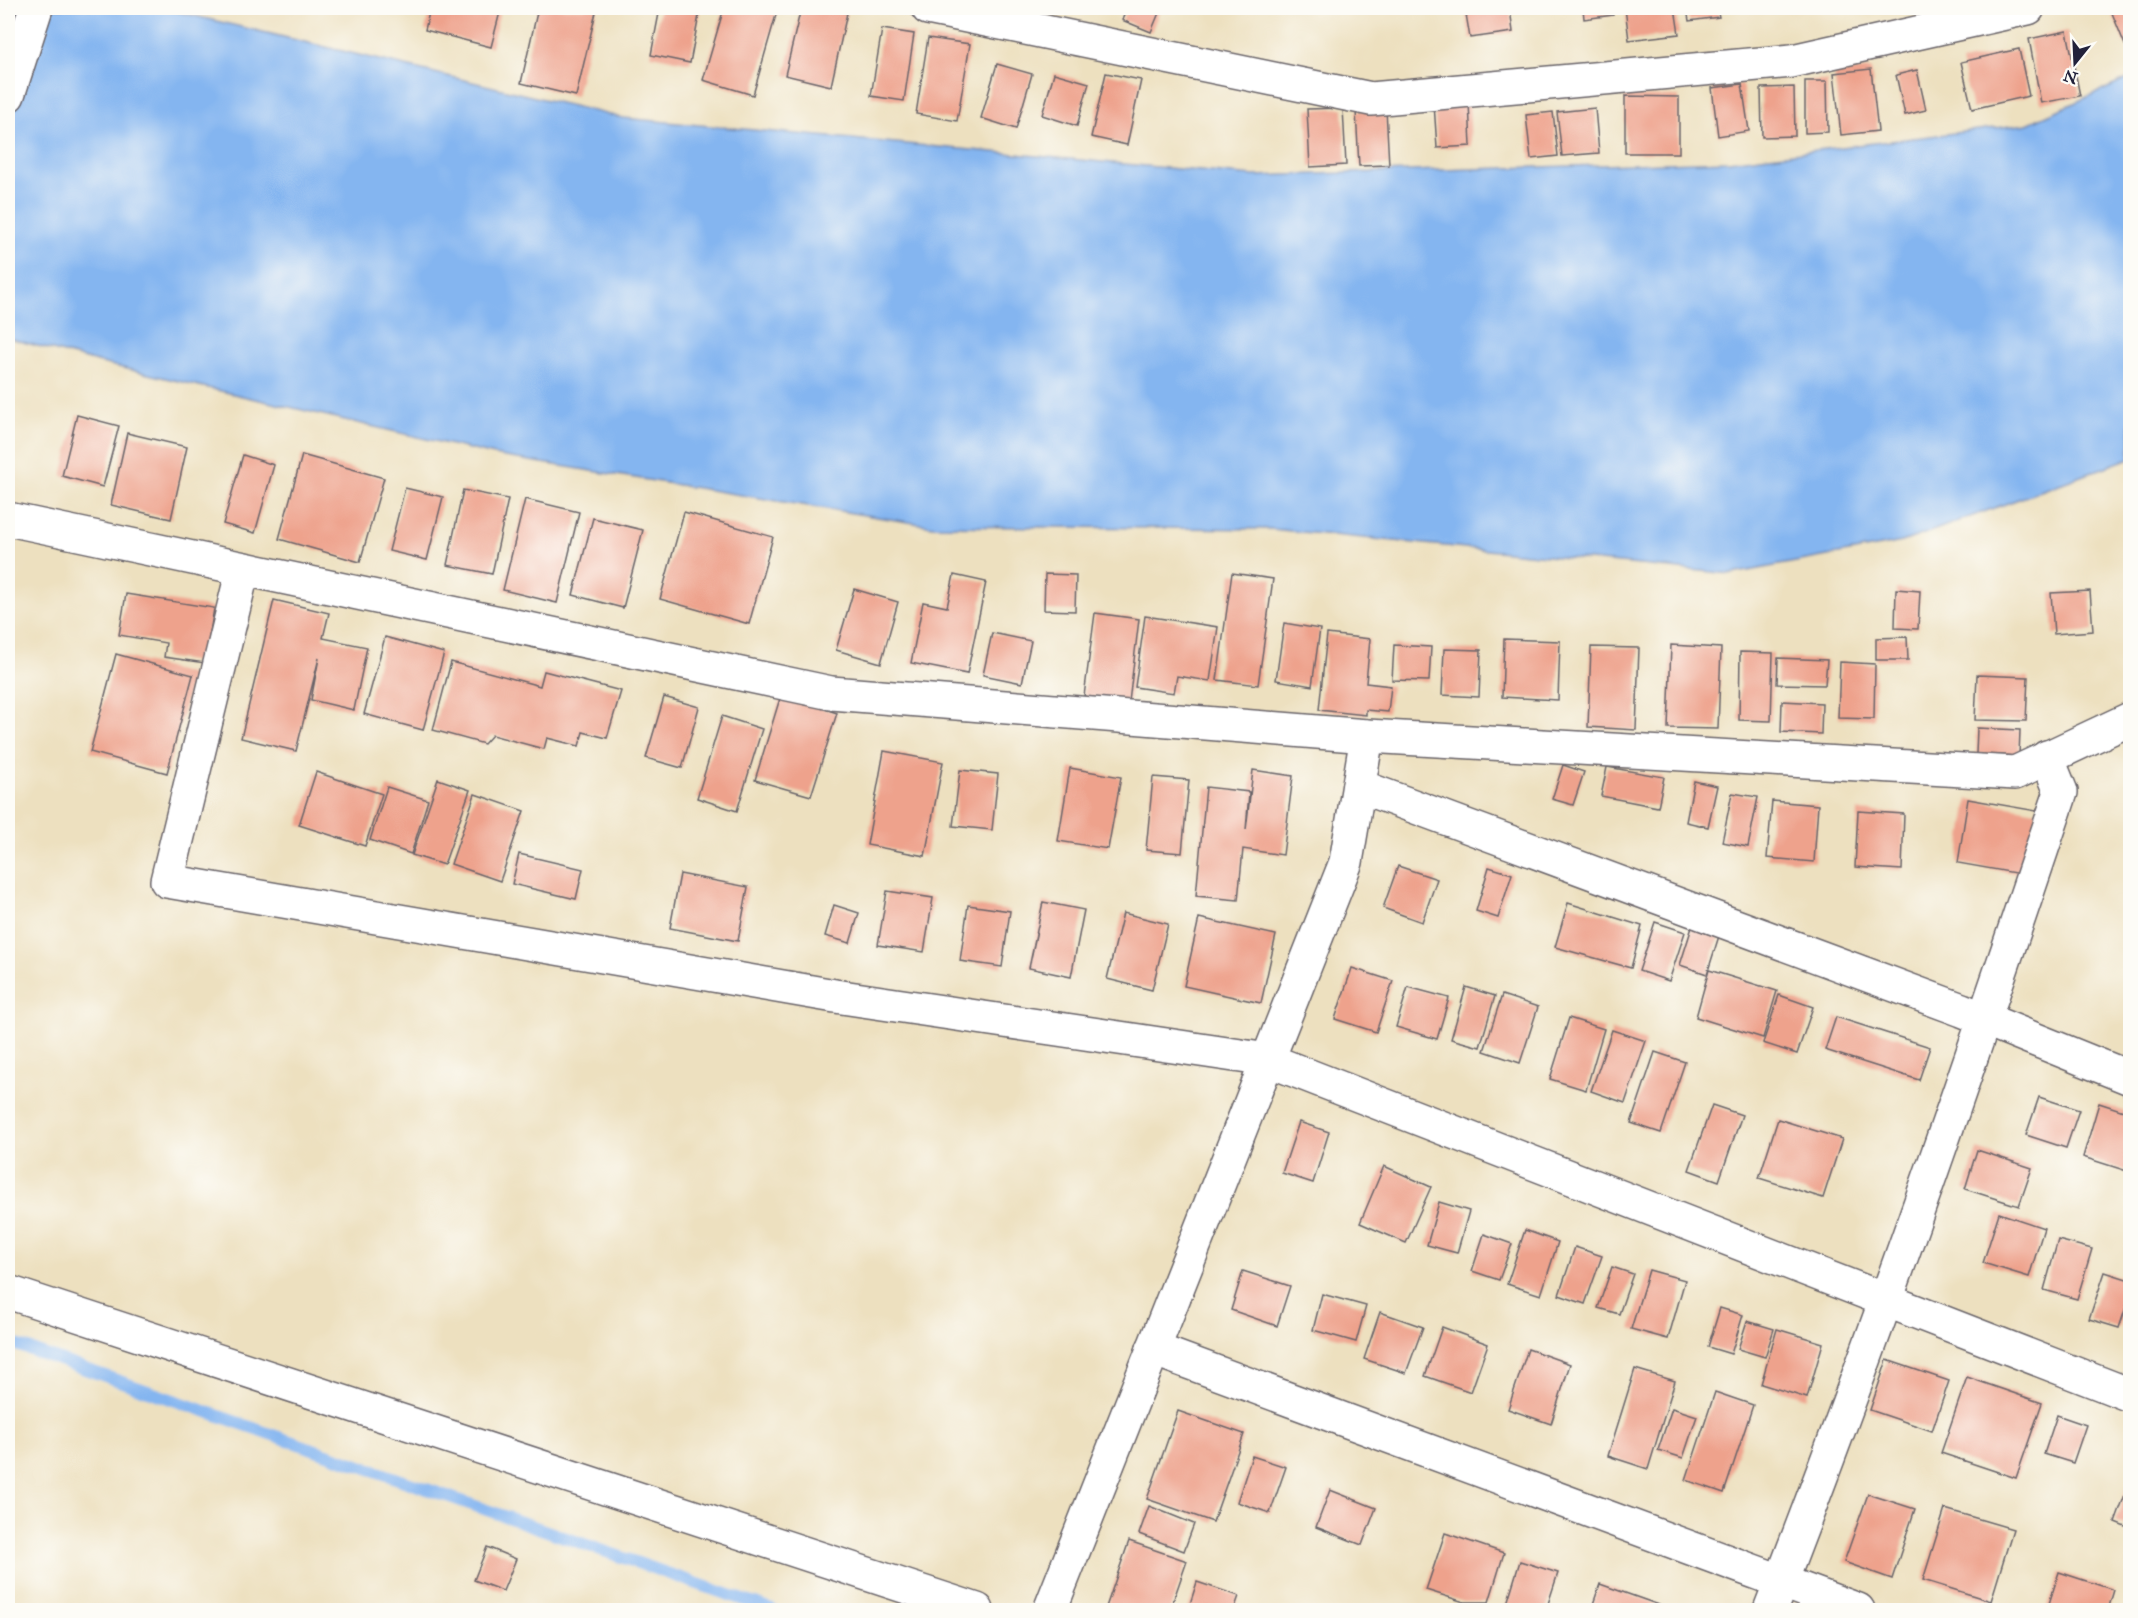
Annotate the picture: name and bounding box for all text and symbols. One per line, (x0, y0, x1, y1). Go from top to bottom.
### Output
north arrow (2045, 33, 2105, 93)
text: N (2061, 66, 2080, 88)

